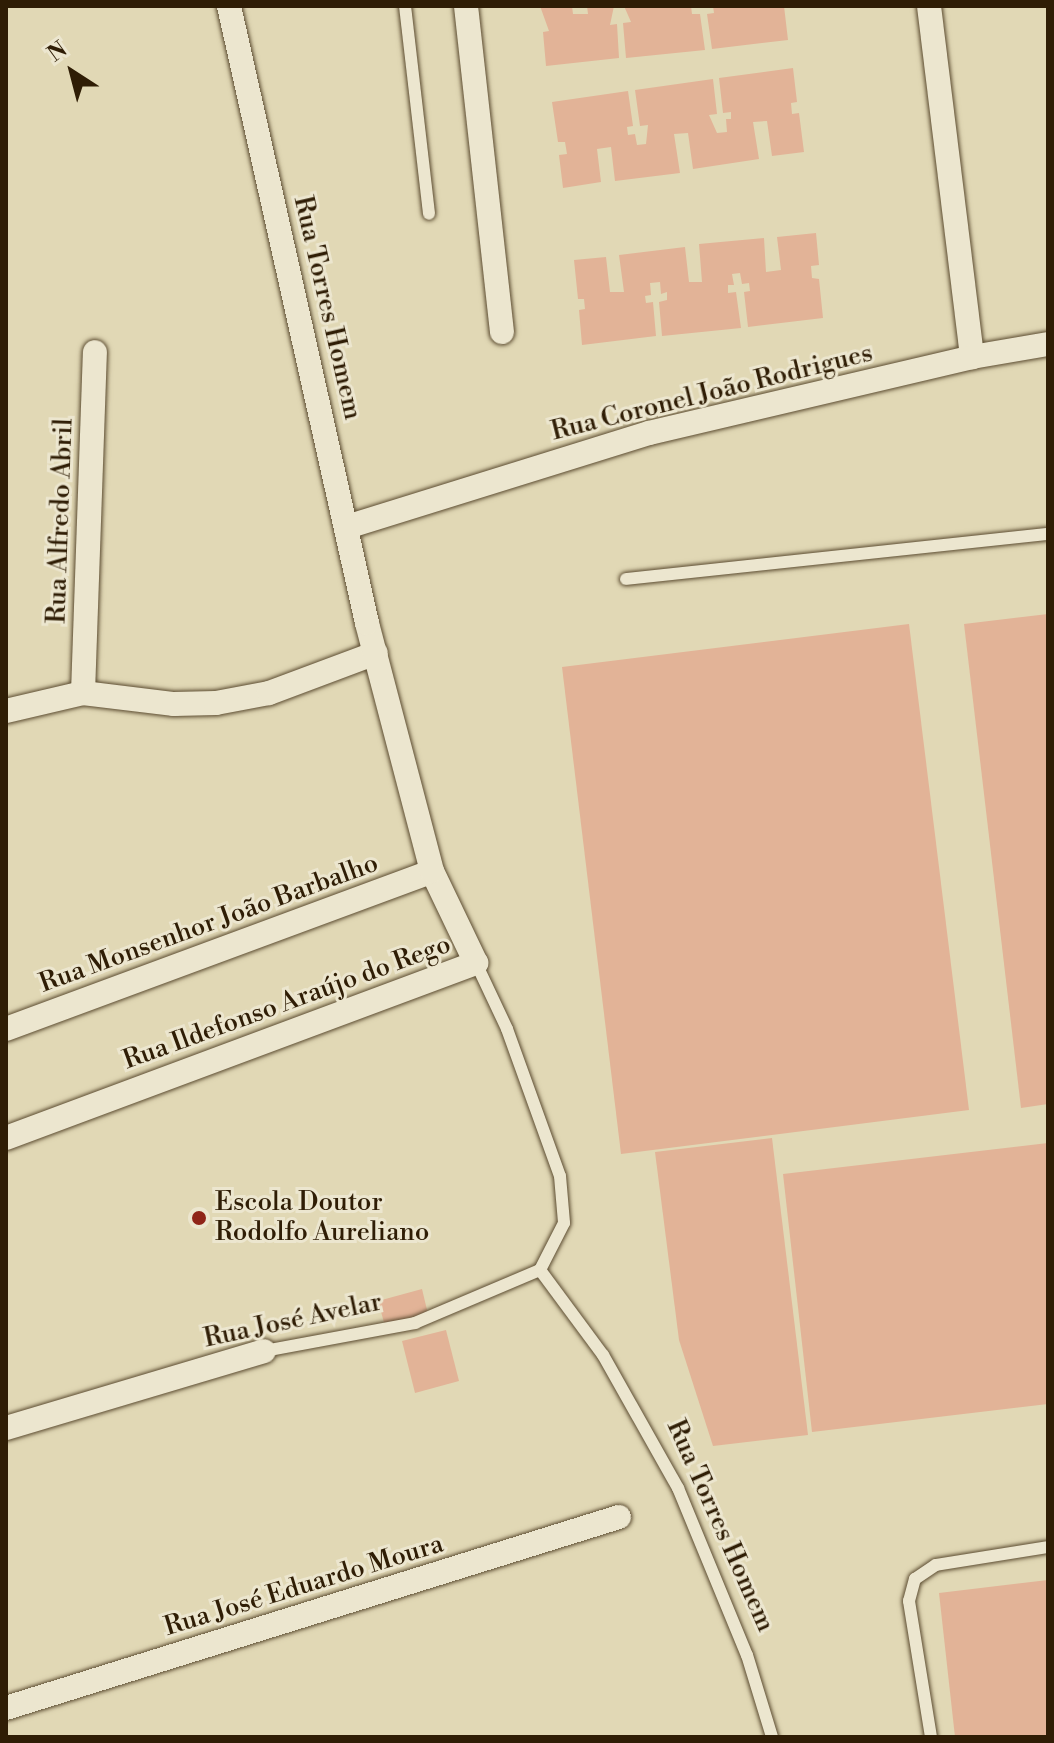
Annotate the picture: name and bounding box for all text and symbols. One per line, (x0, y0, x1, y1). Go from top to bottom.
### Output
north arrow (32, 32, 112, 112)
text: N (43, 36, 73, 68)
street label: Rua Torres Homem (286, 193, 368, 423)
street label: Rua Coronel João Rodrigues (548, 338, 876, 448)
street label: Rua Alfredo Abril (42, 418, 80, 624)
street label: Rua Monsenhor João Barbalho (35, 848, 383, 1000)
street label: Rua Ildefonso Araújo do Rego (119, 929, 455, 1077)
place label: Escola Doutor Rodolfo Aureliano (215, 1187, 429, 1248)
marker: Escola Doutor Rodolfo Aureliano (190, 1209, 208, 1227)
street label: Rua José Avelar (201, 1287, 385, 1355)
street label: Rua Torres Homem (659, 1415, 781, 1637)
street label: Rua José Eduardo Moura (161, 1529, 447, 1643)

